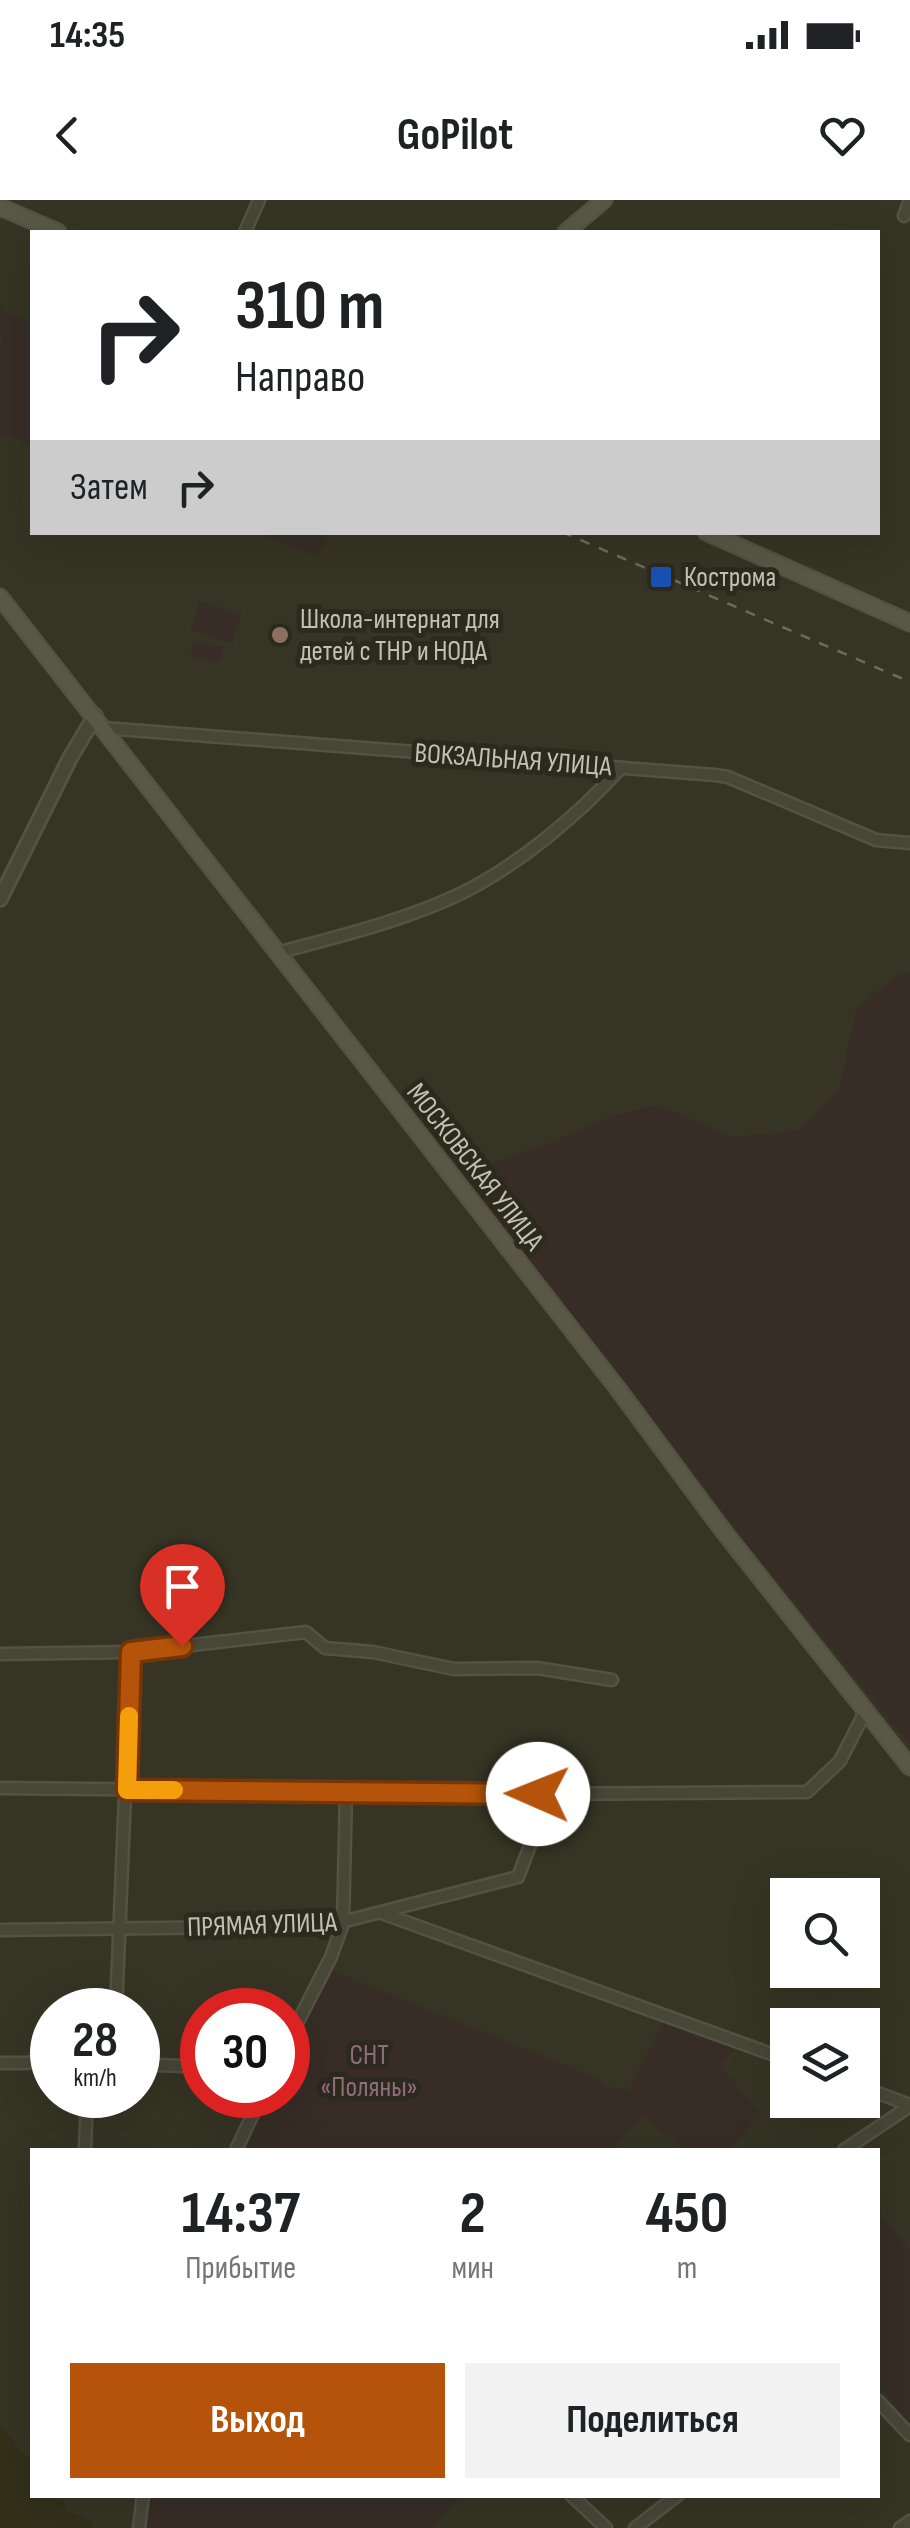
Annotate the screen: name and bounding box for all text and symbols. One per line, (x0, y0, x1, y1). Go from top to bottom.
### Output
text: 14:35 (50, 13, 125, 58)
icon: back (40, 108, 95, 163)
text: GoPilot (397, 108, 513, 163)
icon: heart (815, 108, 870, 163)
text: 310 m (235, 265, 384, 349)
icon: right (70, 270, 200, 400)
text: Направо (235, 350, 365, 405)
icon: right (168, 460, 223, 515)
text: Затем (70, 465, 148, 510)
place label: Кострома (684, 561, 776, 594)
marker: Кострома (648, 564, 674, 590)
place label: Школа-интернат для детей с ТНР и НОДА (300, 603, 500, 668)
marker: Школа-интернат для детей с ТНР и НОДА (269, 624, 291, 646)
street label: ВОКЗАЛЬНАЯ УЛИЦА (413, 737, 614, 783)
street label: МОСКОВСКАЯ УЛИЦА (399, 1077, 551, 1258)
pin (140, 1544, 225, 1647)
icon: arrive (155, 1559, 210, 1614)
position arrow (486, 1742, 590, 1846)
map controls (770, 1878, 880, 2118)
button: search (770, 1878, 880, 1988)
street label: ПРЯМАЯ УЛИЦА (187, 1906, 338, 1944)
speed limit sign: 30 (180, 1988, 310, 2118)
button: layers (770, 2008, 880, 2118)
text: 28 (72, 2011, 118, 2071)
park label: СНТ «Поляны» (320, 2039, 418, 2104)
text: km/h (73, 2063, 117, 2094)
text: 14:37 (182, 2178, 300, 2250)
text: 2 (460, 2178, 486, 2250)
text: 450 (646, 2178, 728, 2250)
text: Прибытие (185, 2249, 296, 2288)
text: мин (452, 2249, 494, 2288)
text: m (677, 2249, 697, 2288)
button: Выход (70, 2363, 445, 2478)
button: Поделиться (465, 2363, 840, 2478)

